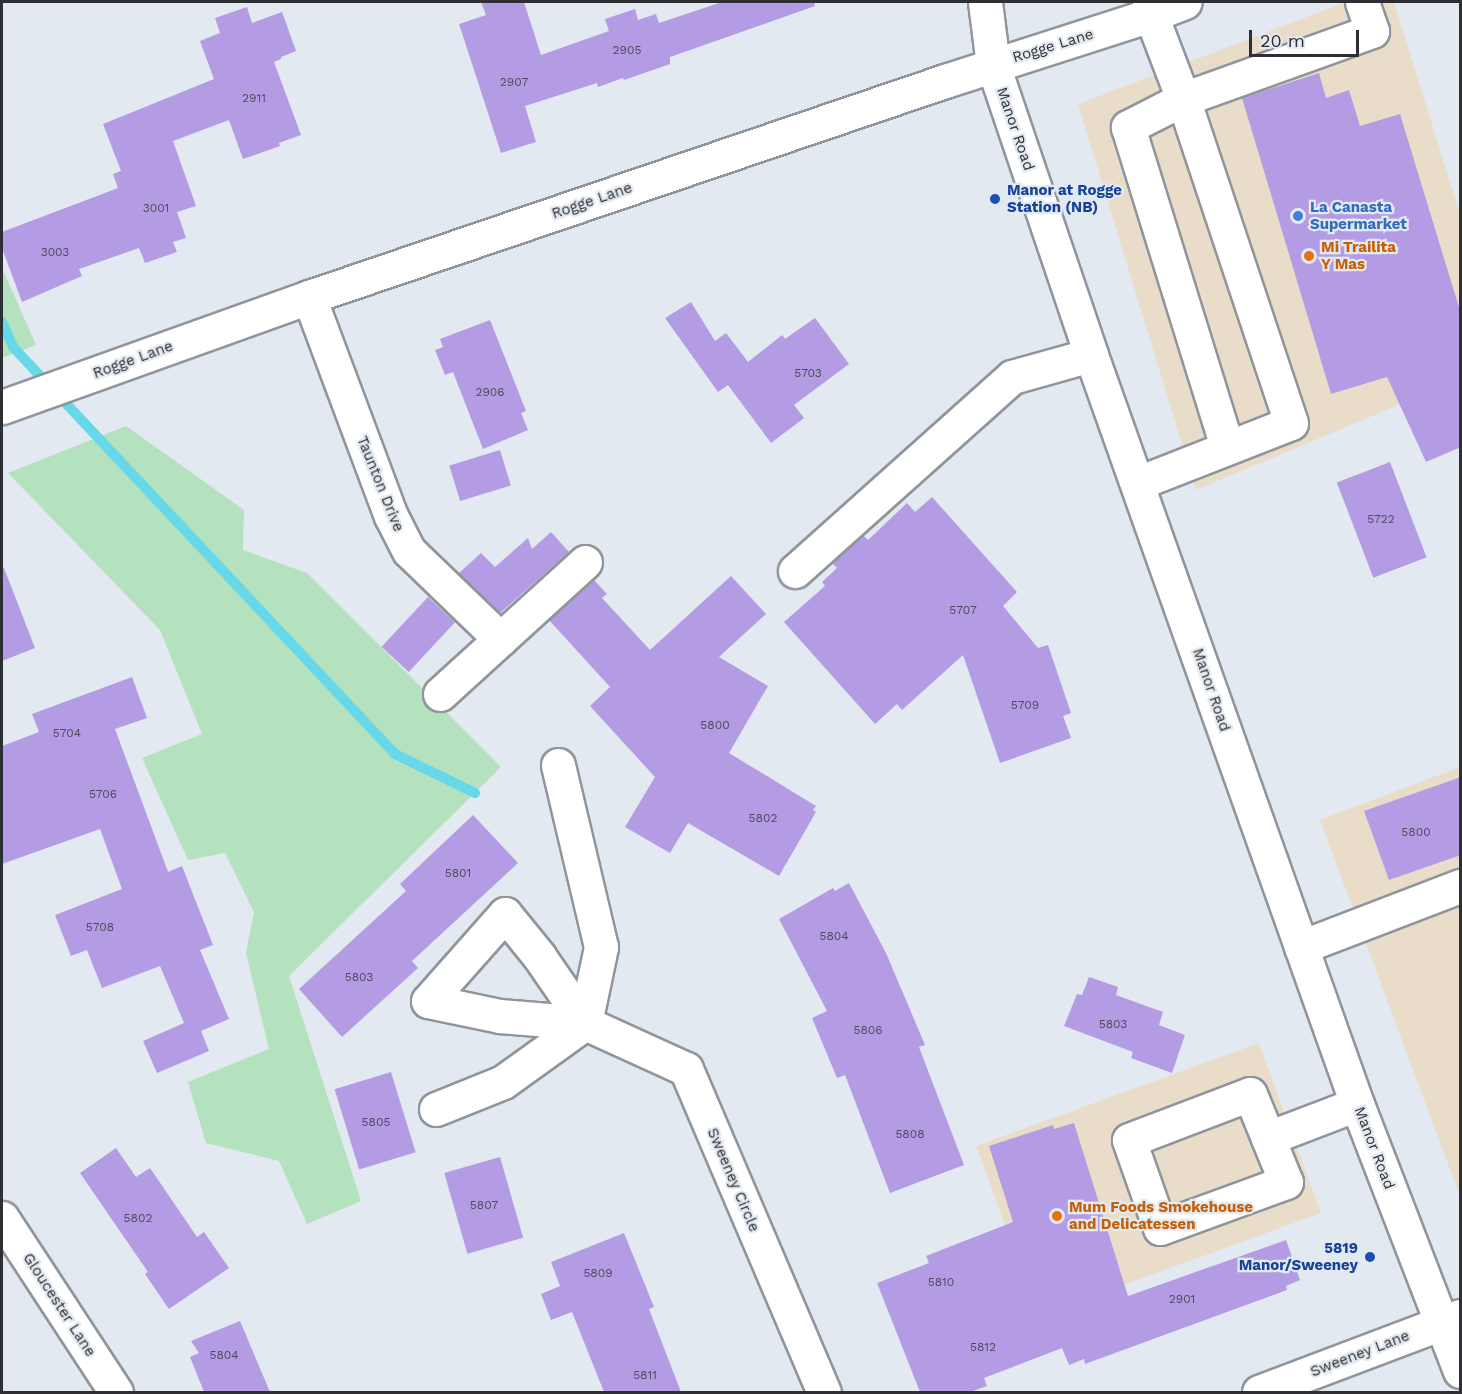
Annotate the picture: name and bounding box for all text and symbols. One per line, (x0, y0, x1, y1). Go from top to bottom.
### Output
scale bar (1252, 18, 1362, 56)
street label: Rogge Lane (1010, 25, 1096, 67)
text: 20 m (1260, 30, 1305, 51)
house number: 2905 (613, 44, 641, 58)
house number: 2907 (500, 76, 528, 90)
street label: Manor Road (992, 85, 1038, 173)
house number: 2911 (242, 92, 266, 106)
street label: Rogge Lane (549, 179, 635, 223)
place label: Manor at Rogge Station (NB) (1007, 181, 1122, 216)
marker: Manor at Rogge Station (NB) (988, 192, 1002, 206)
place label: La Canasta Supermarket (1310, 198, 1407, 233)
house number: 3001 (143, 202, 169, 216)
marker: La Canasta Supermarket (1291, 209, 1305, 223)
place label: Mi Trailita Y Mas (1321, 238, 1396, 273)
house number: 3003 (41, 246, 69, 260)
marker: Mi Trailita Y Mas (1302, 249, 1316, 263)
street label: Rogge Lane (91, 337, 175, 383)
house number: 5703 (794, 367, 822, 381)
house number: 2906 (475, 386, 505, 400)
street label: Taunton Drive (353, 434, 407, 534)
house number: 5722 (1367, 513, 1395, 527)
house number: 5707 (949, 604, 977, 618)
street label: Manor Road (1188, 646, 1234, 734)
house number: 5709 (1011, 699, 1039, 713)
house number: 5800 (700, 719, 730, 733)
house number: 5704 (53, 727, 81, 741)
house number: 5706 (89, 788, 117, 802)
house number: 5802 (749, 812, 777, 826)
house number: 5800 (1401, 826, 1431, 840)
house number: 5801 (445, 867, 471, 881)
house number: 5708 (86, 921, 114, 935)
house number: 5804 (819, 930, 849, 944)
house number: 5803 (345, 971, 373, 985)
house number: 5803 (1099, 1018, 1127, 1032)
house number: 5806 (853, 1024, 883, 1038)
street label: Manor Road (1350, 1104, 1398, 1192)
house number: 5805 (362, 1116, 390, 1130)
street label: Sweeney Circle (703, 1125, 763, 1235)
house number: 5808 (895, 1128, 925, 1142)
place label: Mum Foods Smokehouse and Delicatessen (1069, 1198, 1253, 1233)
house number: 5807 (470, 1199, 498, 1213)
marker: Mum Foods Smokehouse and Delicatessen (1050, 1209, 1064, 1223)
house number: 5802 (124, 1212, 152, 1226)
place label: 5819 Manor/Sweeney (1239, 1239, 1358, 1274)
street label: Gloucester Lane (19, 1250, 99, 1360)
marker: 5819 Manor/Sweeney (1363, 1250, 1377, 1264)
house number: 5809 (583, 1267, 613, 1281)
house number: 5810 (928, 1276, 954, 1290)
house number: 2901 (1169, 1293, 1195, 1307)
street label: Sweeney Lane (1308, 1327, 1412, 1381)
house number: 5812 (970, 1341, 996, 1355)
house number: 5804 (209, 1349, 239, 1363)
house number: 5811 (633, 1369, 657, 1383)

